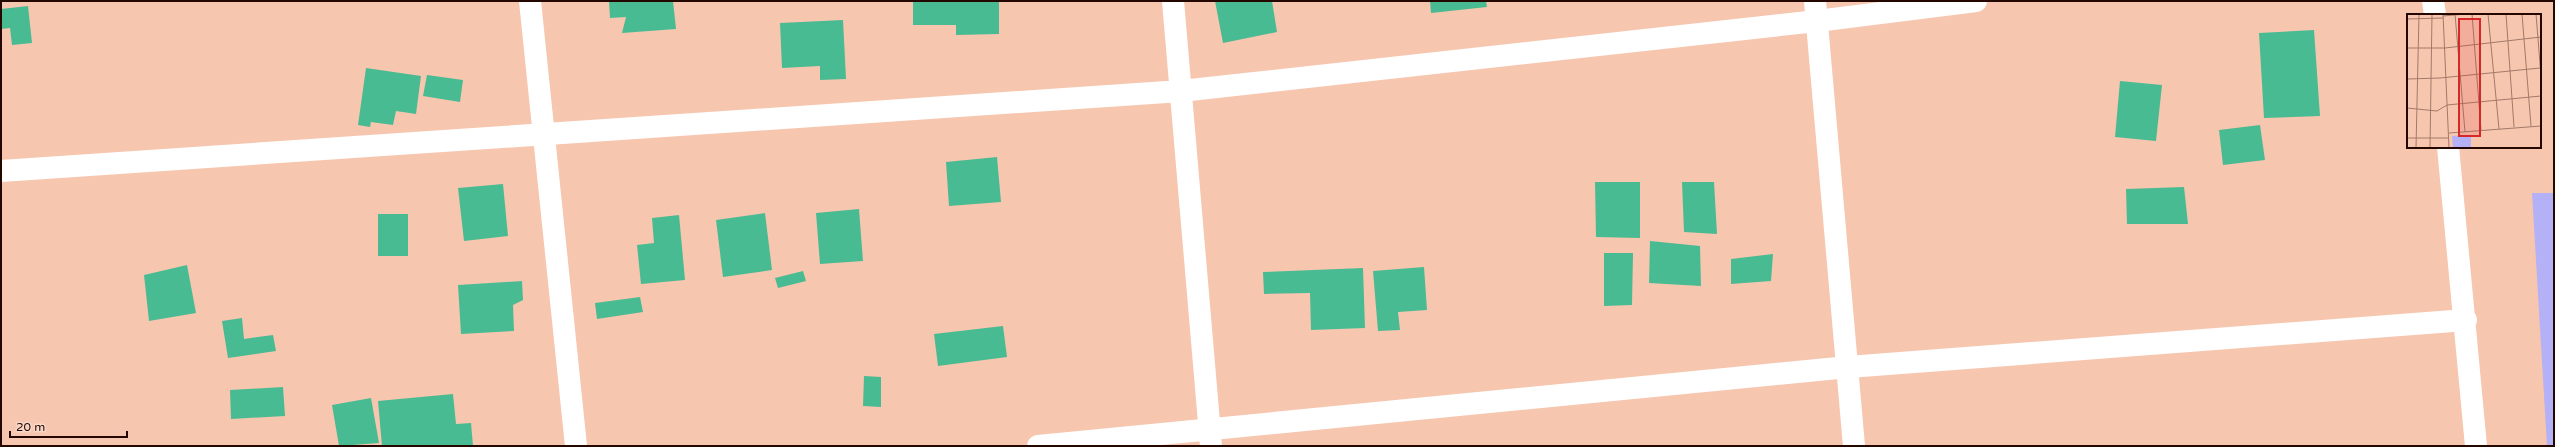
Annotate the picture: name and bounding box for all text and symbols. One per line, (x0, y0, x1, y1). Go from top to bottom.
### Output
inset map (2407, 14, 2541, 148)
scale bar (10, 413, 127, 439)
text: 20 m (16, 420, 45, 434)

